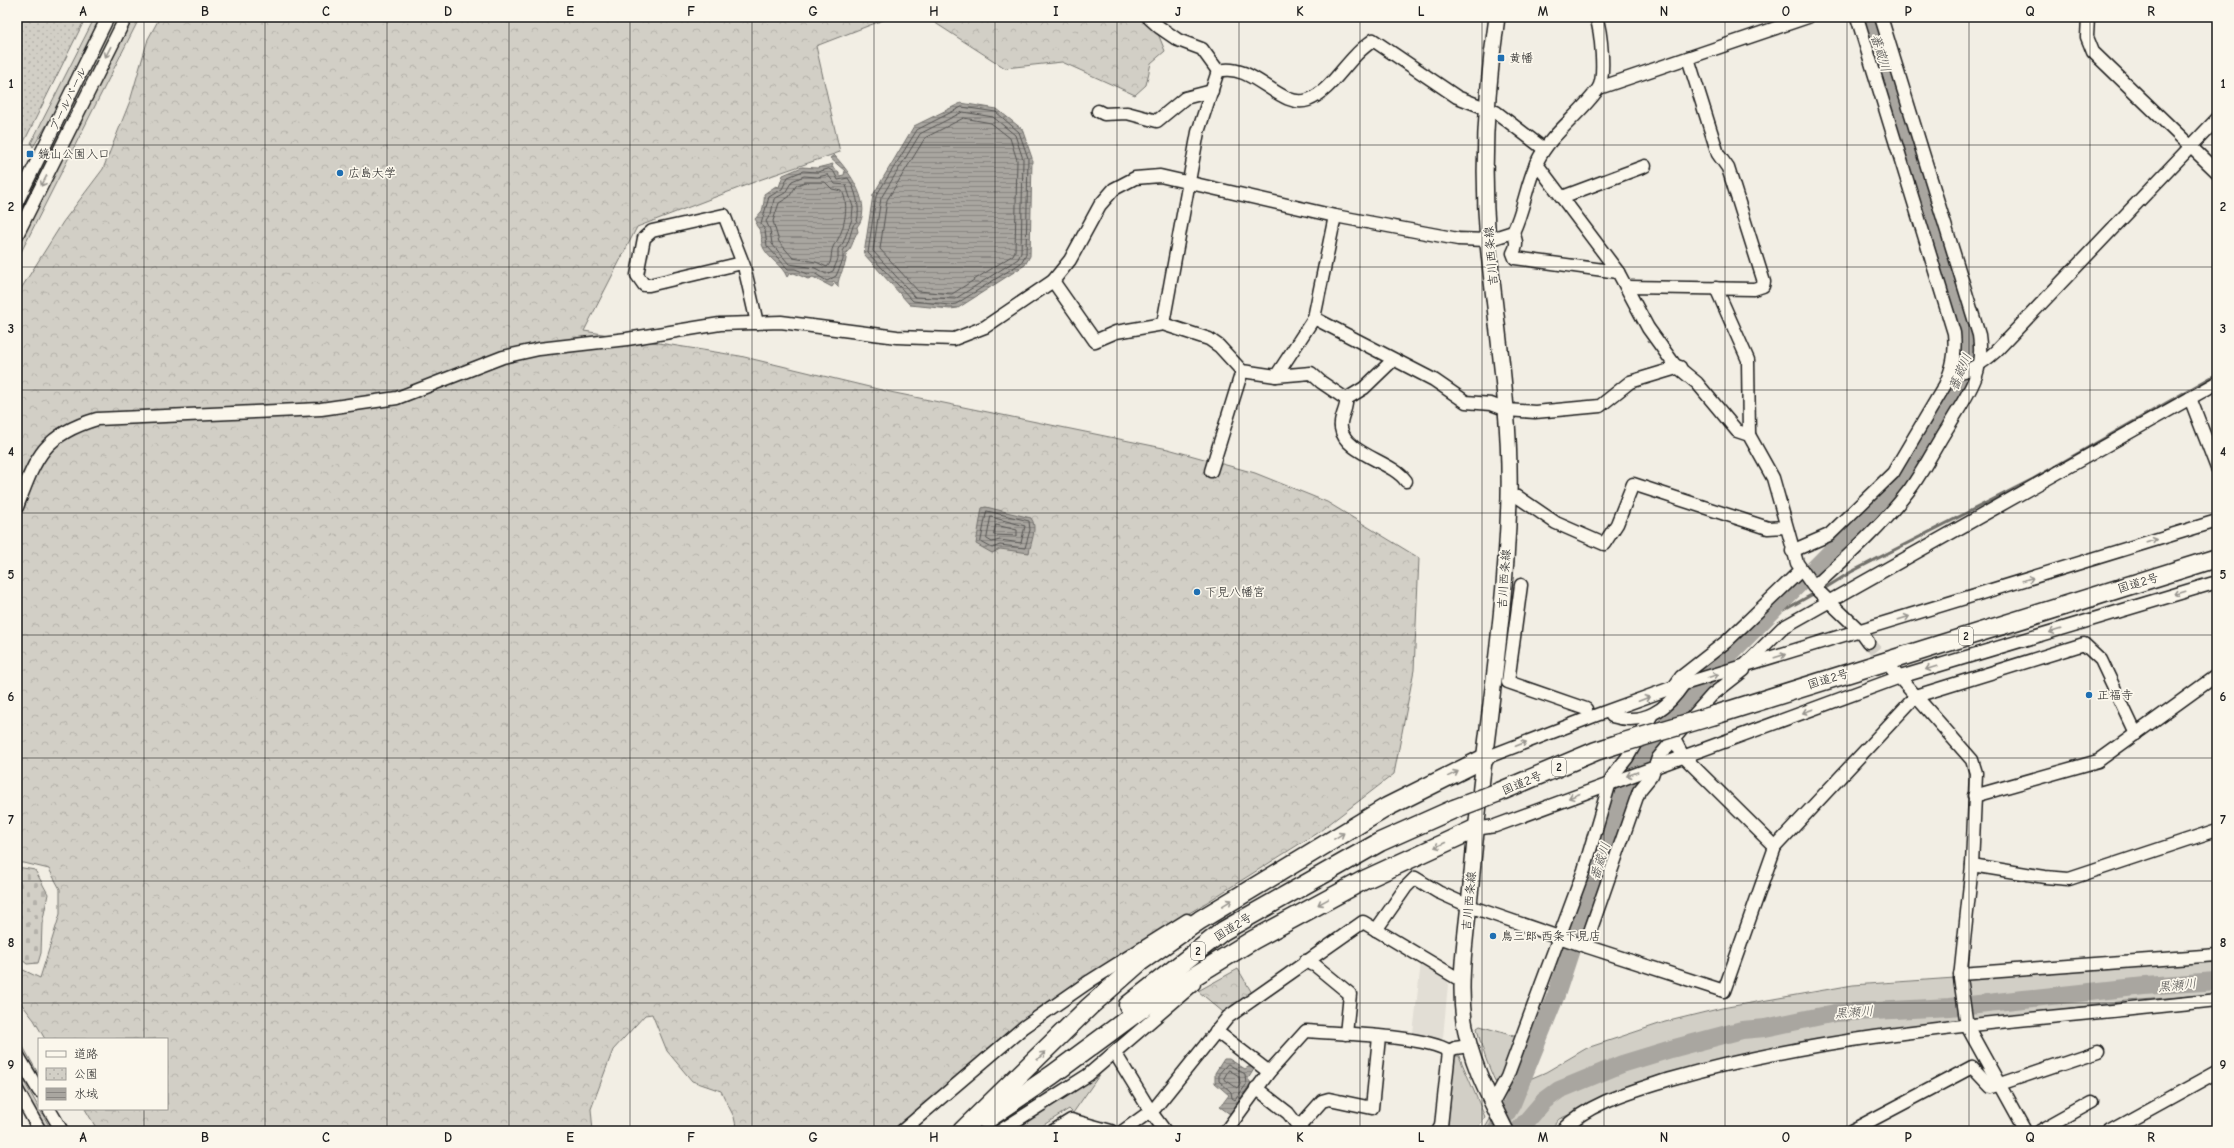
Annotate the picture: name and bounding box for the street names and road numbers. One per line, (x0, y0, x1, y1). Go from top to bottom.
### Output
street label: ブールバール (46, 64, 90, 134)
street label: 吉川西条線 (1481, 225, 1501, 287)
street label: 吉川西条線 (1495, 549, 1513, 609)
street label: 国道2号 (2116, 570, 2160, 596)
road number: 2 (1959, 627, 1973, 645)
street label: 国道2号 (1806, 666, 1850, 692)
road number: 2 (1552, 758, 1566, 776)
street label: 国道2号 (1500, 768, 1544, 798)
street label: 吉川西条線 (1459, 870, 1479, 932)
street label: 国道2号 (1211, 910, 1255, 944)
road number: 2 (1191, 942, 1205, 960)

